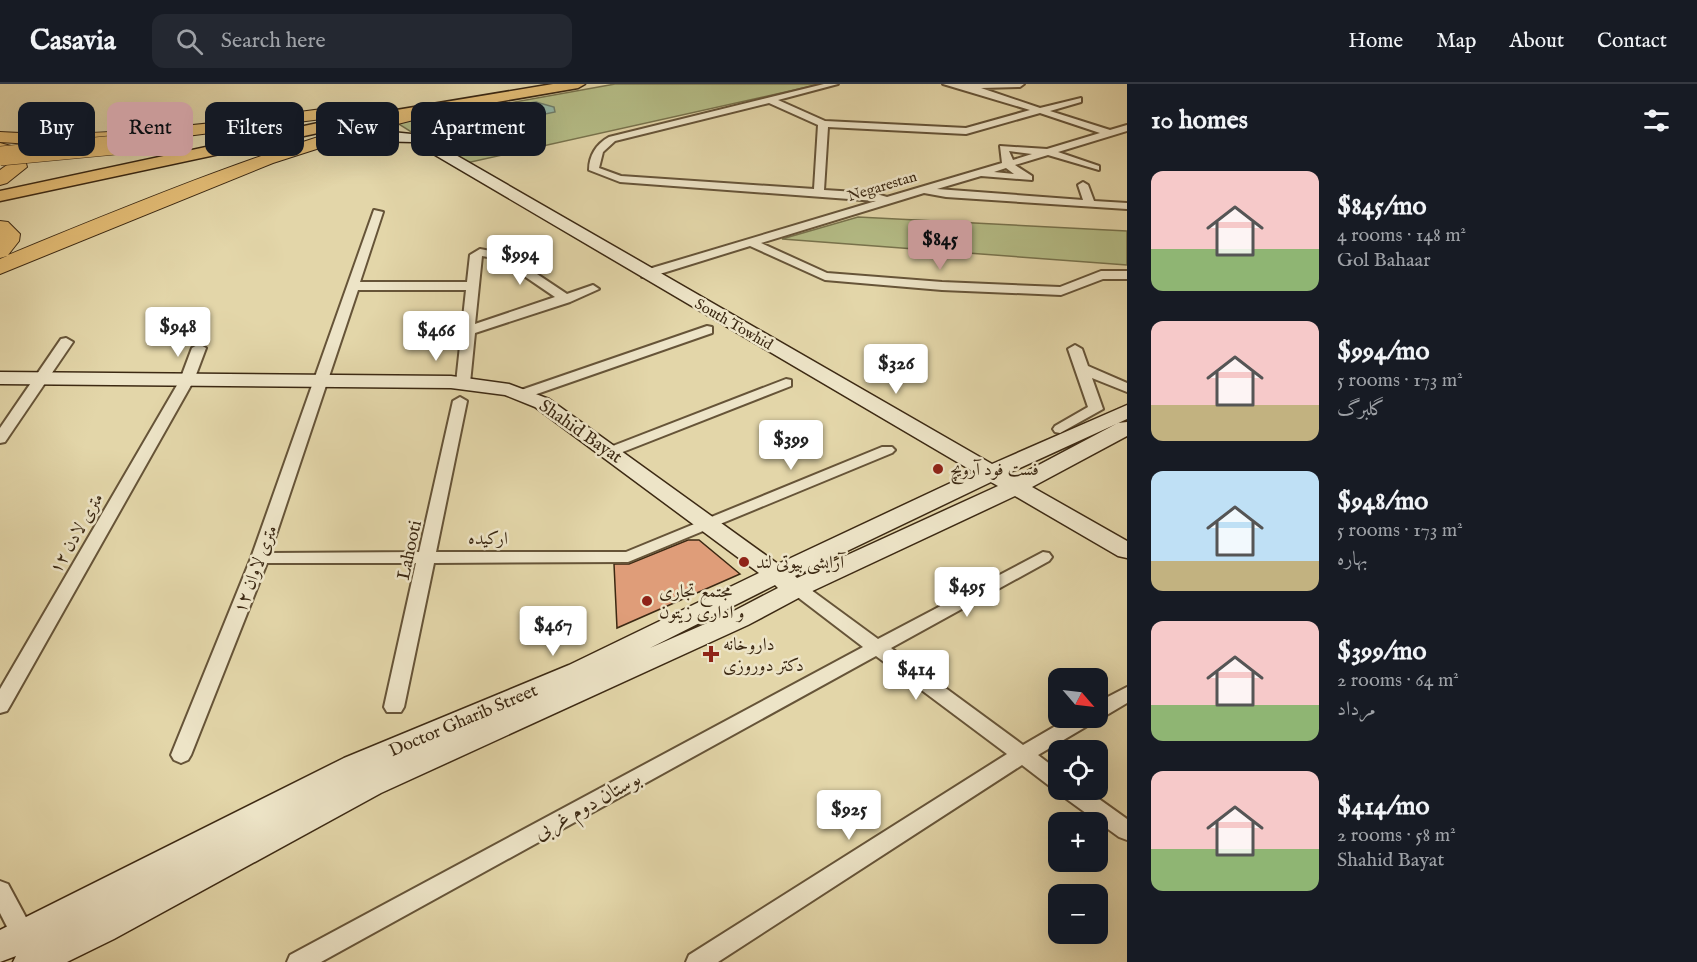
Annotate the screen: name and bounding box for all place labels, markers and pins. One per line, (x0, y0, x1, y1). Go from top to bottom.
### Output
pin: $845 (904, 220, 976, 271)
pin: $994 (484, 235, 556, 286)
pin: $948 (142, 307, 214, 358)
pin: $466 (400, 311, 472, 362)
pin: $326 (860, 344, 932, 395)
pin: $399 (755, 420, 827, 471)
place label: فست فود آرویچ (950, 459, 1039, 485)
marker: فست فود آرویچ (931, 462, 945, 476)
place label: آرایشی بیوتی لند (756, 552, 846, 575)
marker: آرایشی بیوتی لند (737, 555, 751, 569)
pin: $495 (931, 567, 1003, 618)
place label: مجتمع تجاری و اداری زیتون (659, 581, 744, 625)
marker: مجتمع تجاری و اداری زیتون (640, 594, 654, 608)
pin: $467 (517, 606, 589, 657)
place label: داروخانه دکتر دوروزی (723, 634, 804, 678)
marker: داروخانه دکتر دوروزی (704, 647, 718, 661)
pin: $414 (880, 650, 952, 701)
pin: $925 (813, 790, 885, 841)

